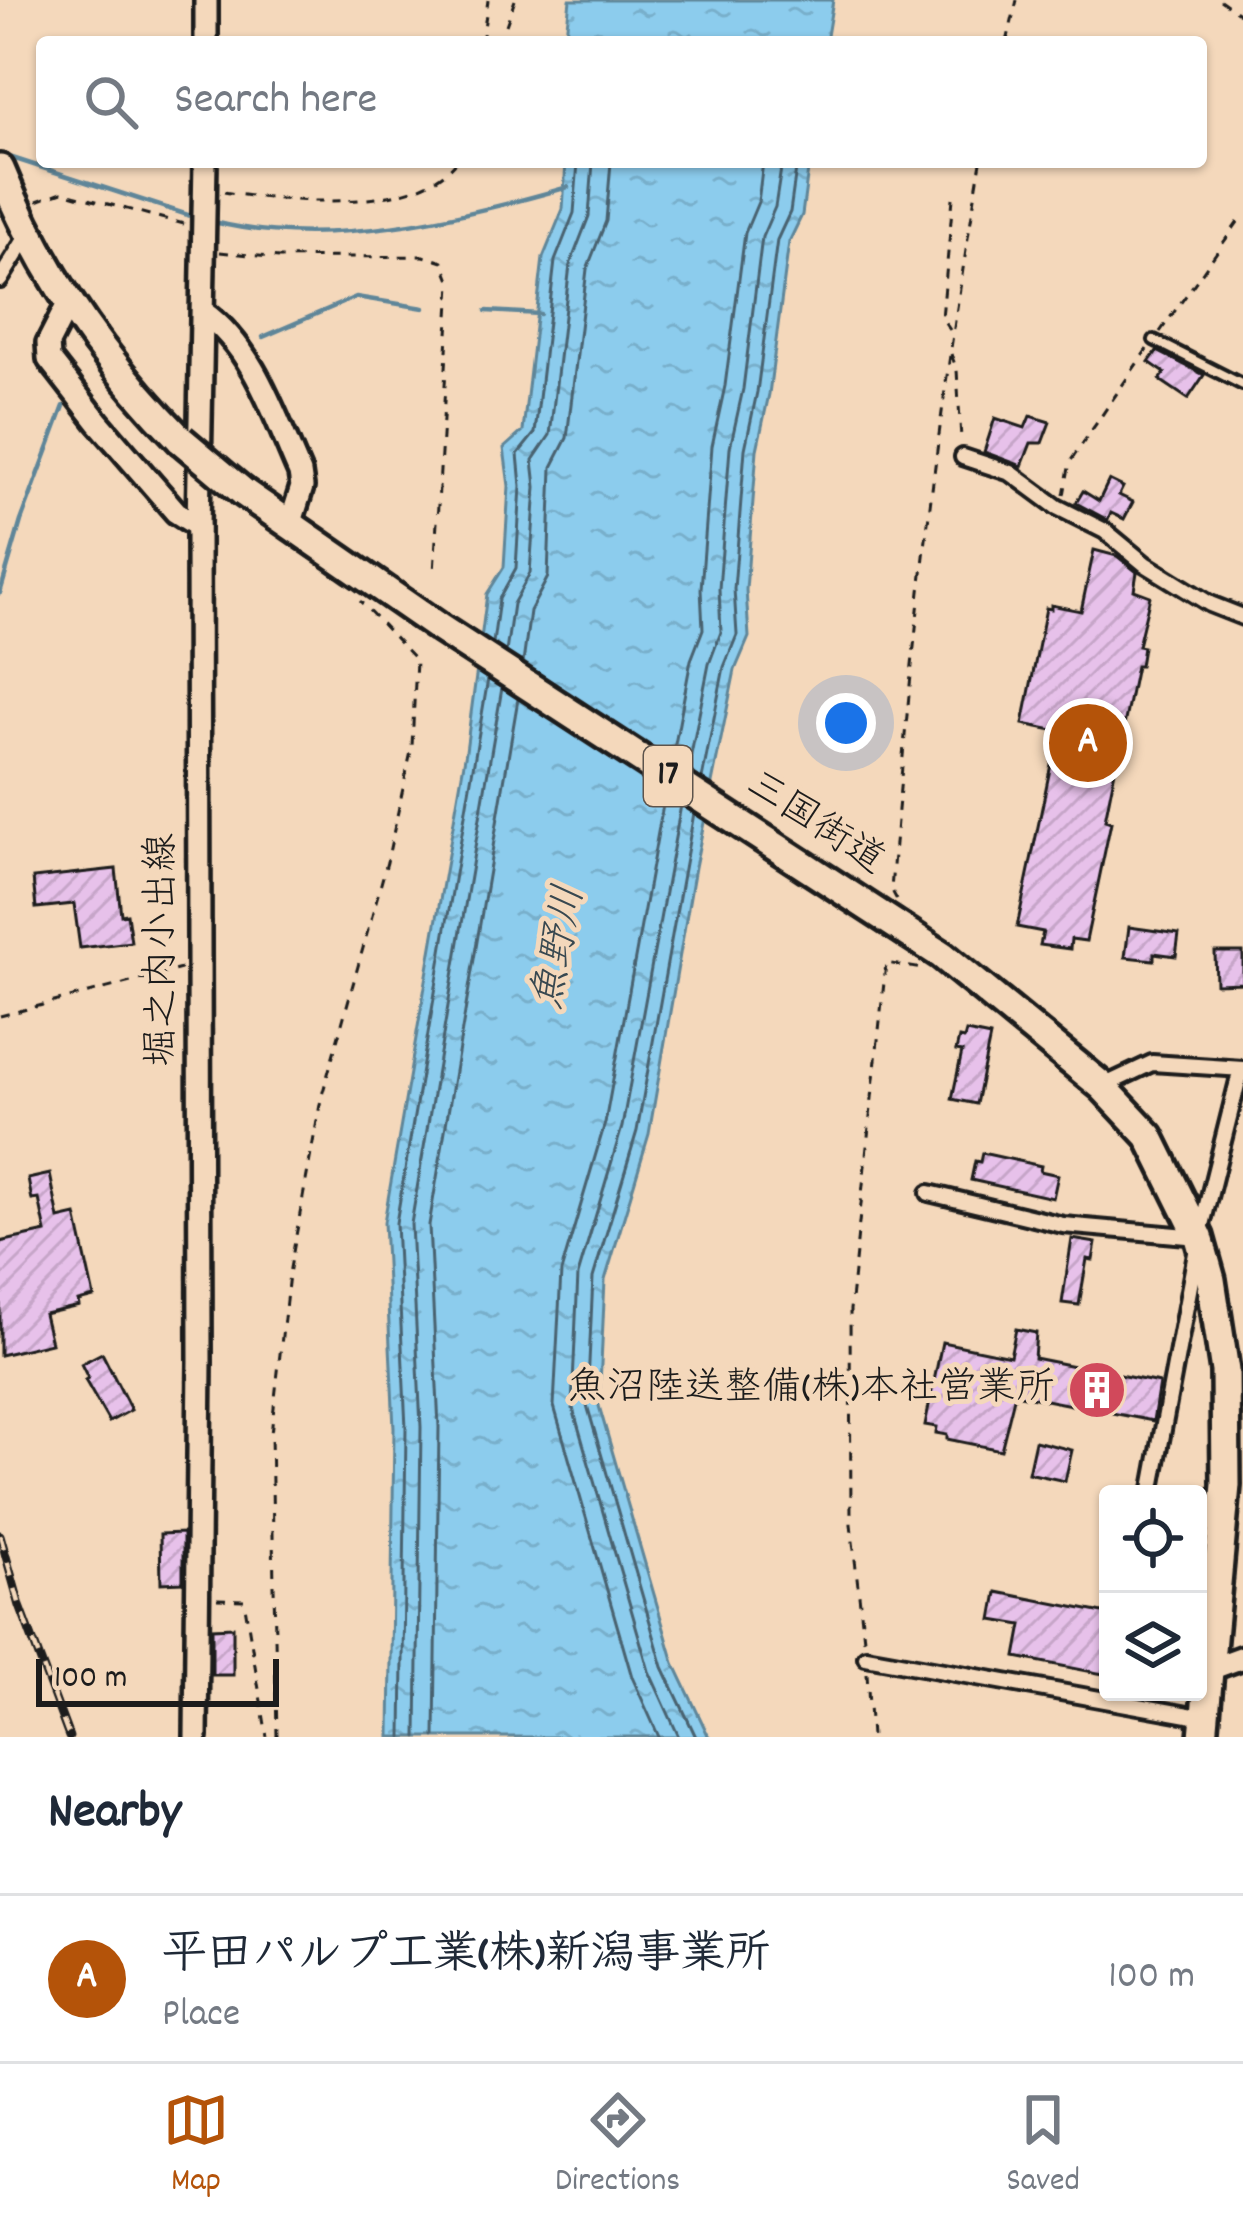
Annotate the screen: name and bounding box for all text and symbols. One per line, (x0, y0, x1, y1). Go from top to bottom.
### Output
search box (36, 36, 1207, 168)
icon: search (78, 69, 144, 135)
text: Search here (174, 70, 377, 134)
your location (816, 693, 876, 753)
pin: A (1049, 698, 1127, 788)
road number: 17 (644, 746, 692, 806)
street label: 三国街道 (734, 759, 894, 891)
street label: 堀之内小出線 (137, 833, 192, 1067)
water label: 魚野川 (521, 880, 603, 1016)
building icon: 魚沼陸送整備(株)本社営業所 (1066, 1359, 1128, 1421)
place label: 魚沼陸送整備(株)本社営業所 (567, 1363, 1055, 1418)
map controls (1099, 1485, 1207, 1701)
button: locate (1099, 1485, 1207, 1593)
button: layers (1099, 1593, 1207, 1701)
scale bar (36, 1653, 279, 1706)
text: 100 m (54, 1656, 127, 1703)
text: Nearby (48, 1779, 181, 1851)
text: 平田パルプ工業(株)新潟事業所 (162, 1925, 770, 1989)
text: A (76, 1951, 98, 2006)
text: 100 m (1108, 1951, 1195, 2006)
text: Place (162, 1989, 240, 2044)
tab: Map (163, 2087, 229, 2206)
tab: Directions (555, 2087, 680, 2206)
tab: Saved (1006, 2087, 1080, 2206)

